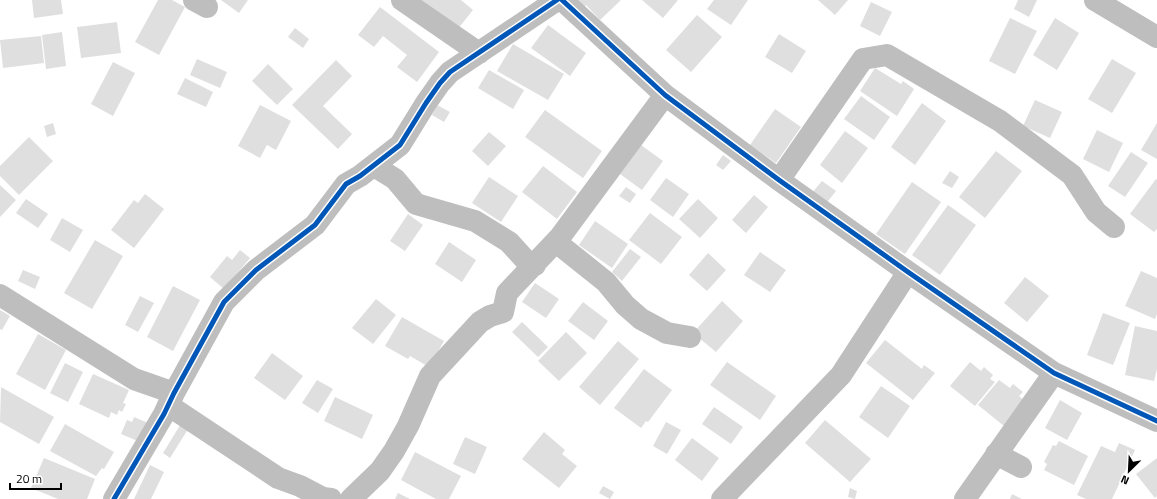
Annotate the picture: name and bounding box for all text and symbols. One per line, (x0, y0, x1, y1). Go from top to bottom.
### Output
north arrow (1109, 451, 1149, 491)
scale bar (10, 465, 61, 491)
text: 20 m (16, 469, 42, 488)
text: N (1118, 471, 1132, 489)

